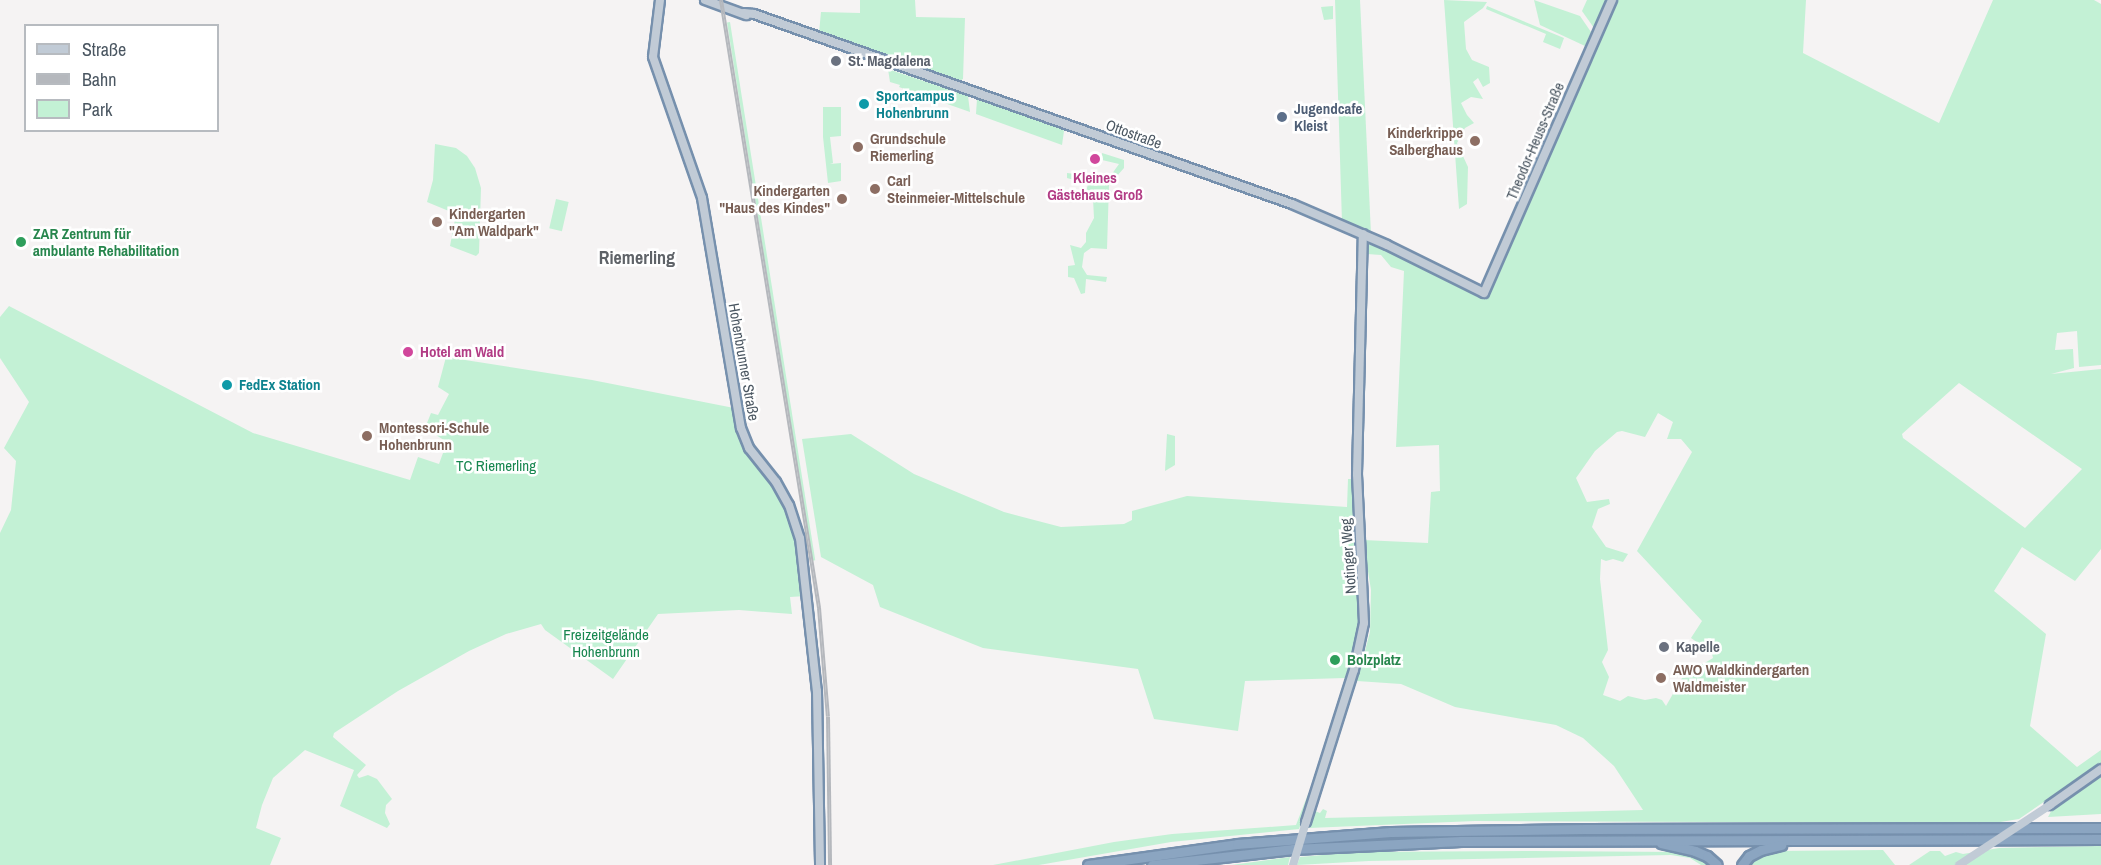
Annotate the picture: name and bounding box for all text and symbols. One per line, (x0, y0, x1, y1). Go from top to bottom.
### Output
legend (24, 24, 219, 132)
text: Straße (82, 37, 126, 62)
place label: St. Magdalena (848, 52, 931, 70)
marker: St. Magdalena (829, 54, 843, 68)
text: Bahn (82, 67, 116, 92)
street label: Theodor-Heuss-Straße (1502, 80, 1568, 202)
place label: Sportcampus Hohenbrunn (876, 86, 955, 121)
text: Park (82, 97, 112, 122)
marker: Sportcampus Hohenbrunn (857, 97, 871, 111)
place label: Jugendcafe Kleist (1294, 99, 1362, 134)
marker: Jugendcafe Kleist (1275, 110, 1289, 124)
street label: Ottostraße (1104, 116, 1164, 152)
place label: Kinderkrippe Salberghaus (1387, 123, 1463, 158)
place label: Grundschule Riemerling (870, 129, 946, 164)
marker: Kinderkrippe Salberghaus (1468, 134, 1482, 148)
marker: Grundschule Riemerling (851, 140, 865, 154)
marker: Kleines Gästehaus Groß (1088, 152, 1102, 166)
place label: Kleines Gästehaus Groß (1047, 168, 1143, 203)
place label: Carl Steinmeier-Mittelschule (887, 171, 1025, 206)
place label: Kindergarten "Haus des Kindes" (719, 181, 830, 216)
marker: Carl Steinmeier-Mittelschule (868, 182, 882, 196)
marker: Kindergarten "Haus des Kindes" (835, 192, 849, 206)
place label: Kindergarten "Am Waldpark" (449, 204, 539, 239)
marker: Kindergarten "Am Waldpark" (430, 215, 444, 229)
place label: ZAR Zentrum für ambulante Rehabilitation (33, 224, 179, 259)
marker: ZAR Zentrum für ambulante Rehabilitation (14, 235, 28, 249)
district label: Riemerling (599, 247, 675, 269)
street label: Hohenbrunner Straße (725, 302, 763, 422)
place label: Hotel am Wald (420, 343, 504, 361)
marker: Hotel am Wald (401, 345, 415, 359)
place label: FedEx Station (239, 376, 320, 394)
marker: FedEx Station (220, 378, 234, 392)
place label: Montessori-Schule Hohenbrunn (379, 418, 489, 453)
marker: Montessori-Schule Hohenbrunn (360, 429, 374, 443)
park label: TC Riemerling (456, 457, 536, 475)
street label: Notinger Weg (1336, 518, 1360, 594)
park label: Freizeitgelände Hohenbrunn (563, 625, 649, 660)
place label: Kapelle (1676, 638, 1720, 656)
marker: Kapelle (1657, 640, 1671, 654)
place label: Bolzplatz (1347, 651, 1401, 669)
marker: Bolzplatz (1328, 653, 1342, 667)
place label: AWO Waldkindergarten Waldmeister (1673, 660, 1809, 695)
marker: AWO Waldkindergarten Waldmeister (1654, 671, 1668, 685)

